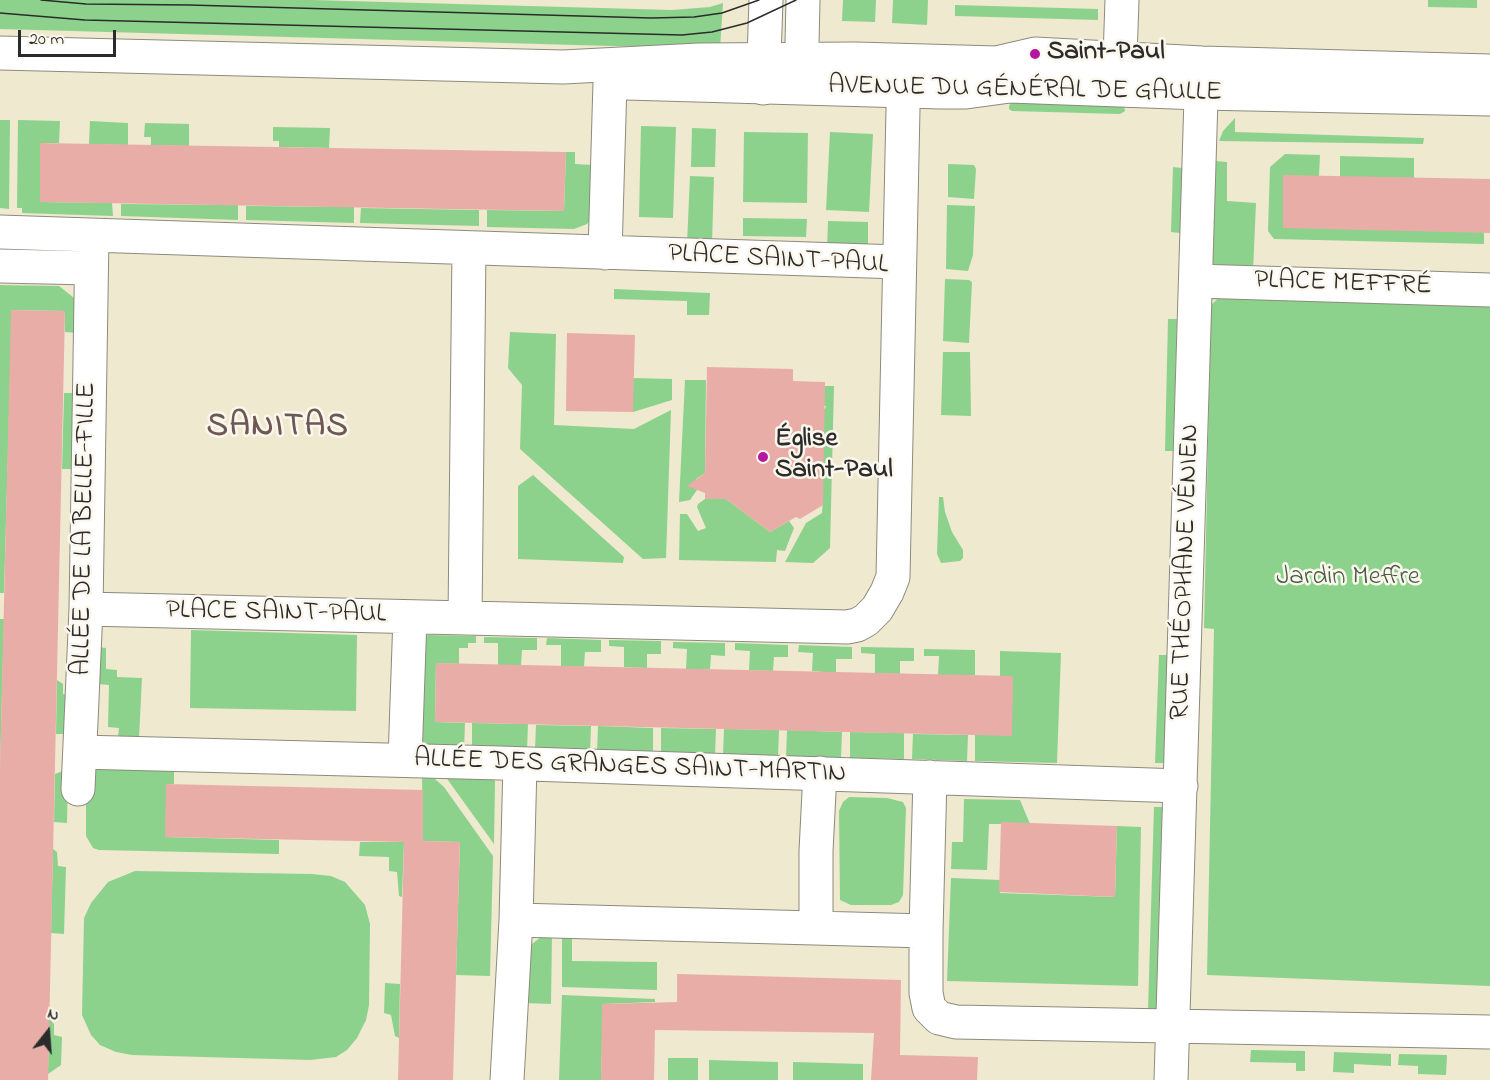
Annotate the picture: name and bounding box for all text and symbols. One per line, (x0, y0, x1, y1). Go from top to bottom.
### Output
scale bar (21, 18, 118, 56)
text: 20 m (29, 27, 64, 53)
place label: Saint-Paul (1047, 38, 1165, 70)
marker: Saint-Paul (1028, 47, 1042, 61)
street label: AVENUE DU GÉNÉRAL DE GAULLE (828, 71, 1222, 111)
street label: PLACE SAINT-PAUL (667, 239, 889, 283)
street label: PLACE MEFFRÉ (1254, 266, 1432, 304)
street label: ALLÉE DE LA BELLE-FILLE (67, 382, 105, 676)
district label: SANITAS (207, 409, 349, 449)
street label: RUE THÉOPHANE VÉNIEN (1166, 423, 1208, 721)
place label: Église Saint-Paul (775, 425, 893, 488)
marker: Église Saint-Paul (756, 450, 770, 464)
park label: Jardin Meffre (1276, 563, 1420, 595)
street label: PLACE SAINT-PAUL (166, 596, 386, 632)
street label: ALLÉE DES GRANGES SAINT-MARTIN (413, 744, 847, 792)
north arrow (18, 1002, 78, 1062)
text: N (45, 1002, 62, 1028)

